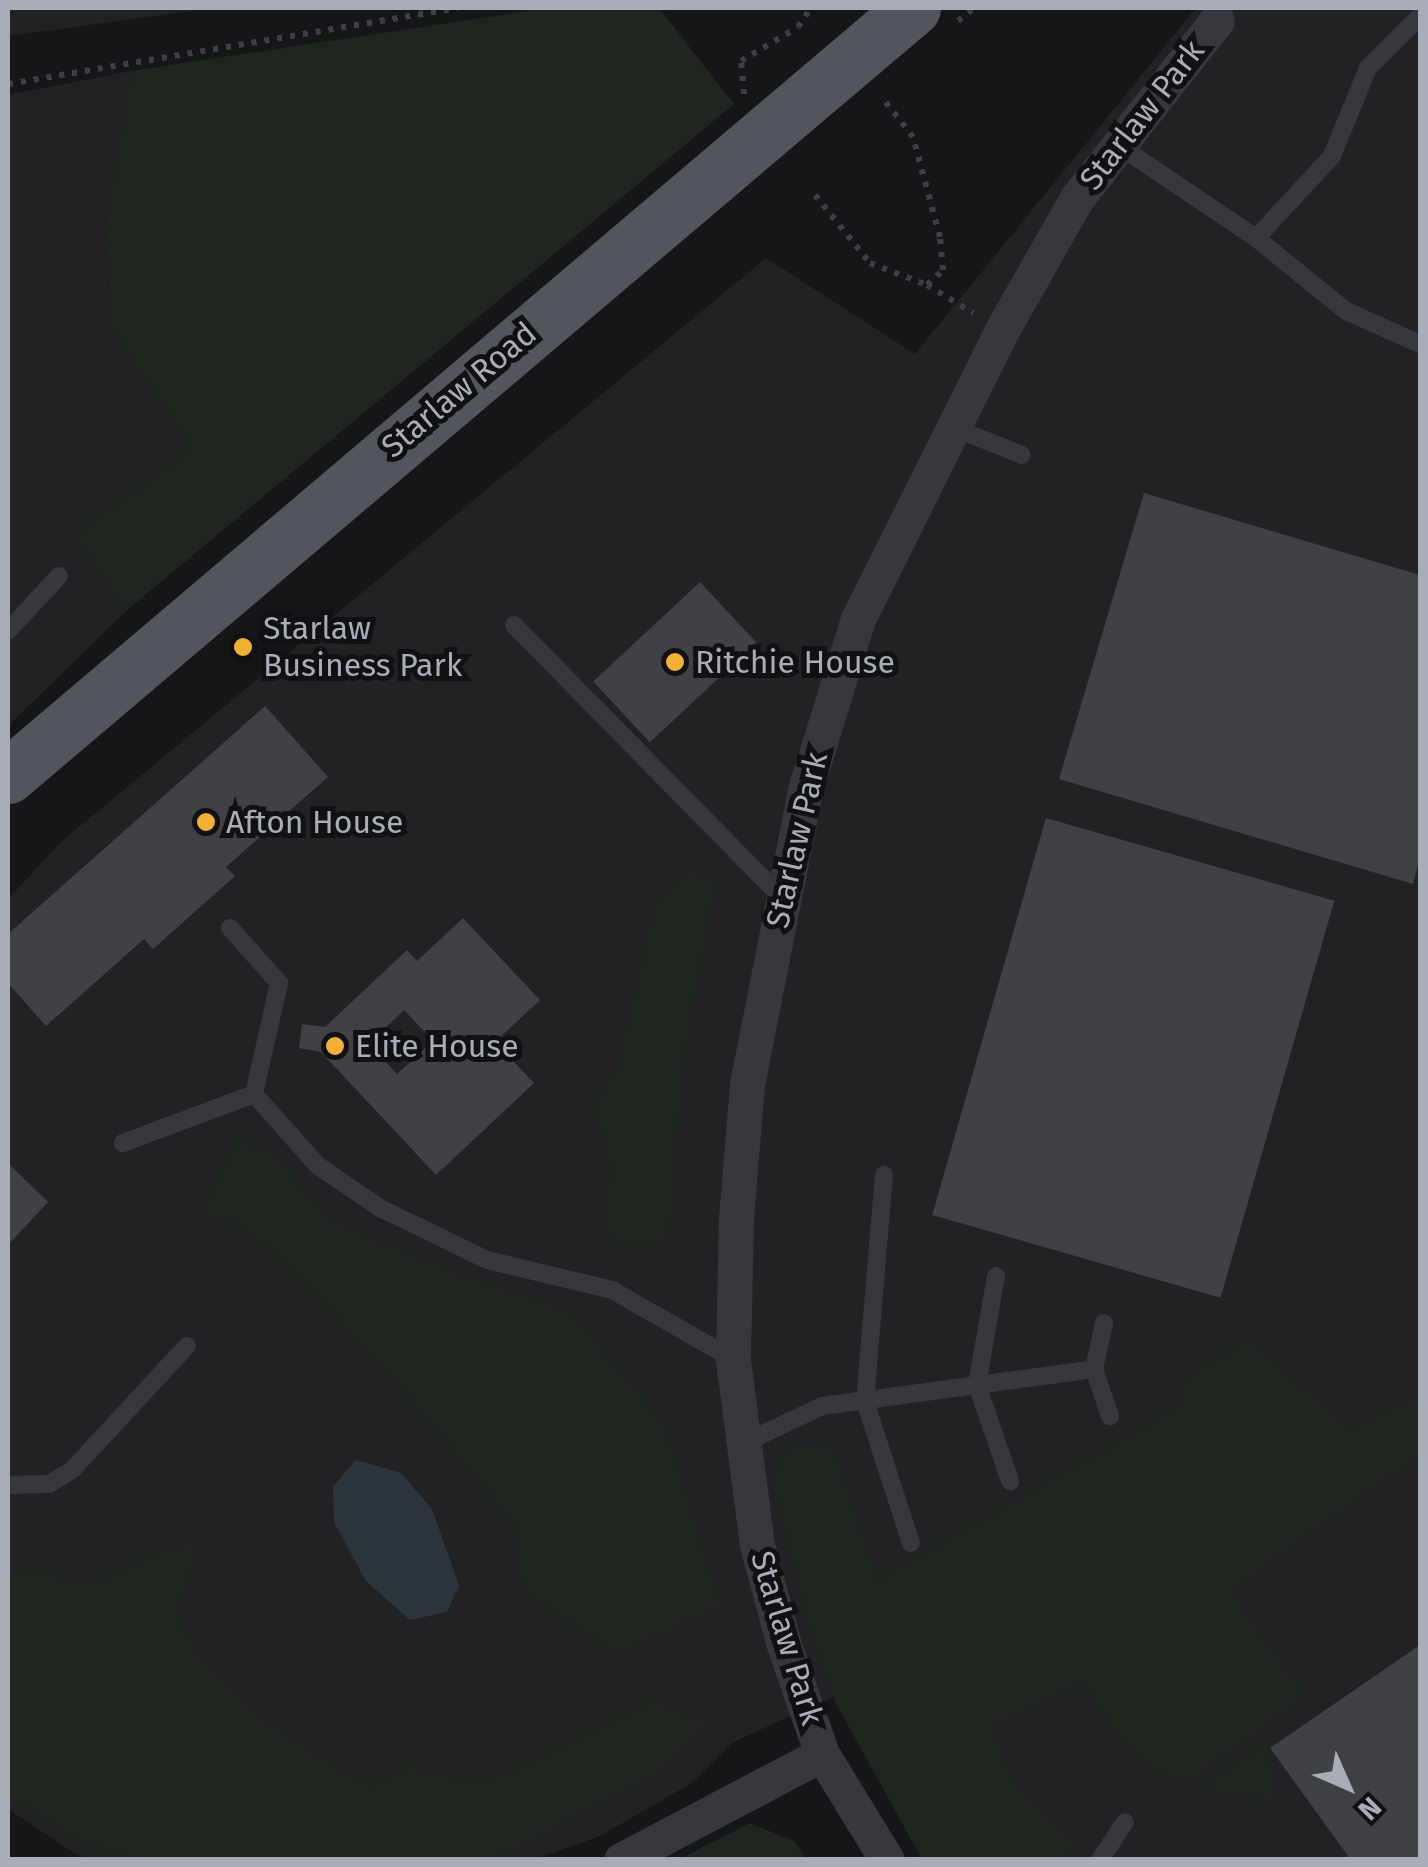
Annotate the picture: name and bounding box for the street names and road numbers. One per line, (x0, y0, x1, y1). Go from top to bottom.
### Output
street label: Starlaw Park (1072, 32, 1212, 198)
street label: Starlaw Road (374, 314, 544, 466)
street label: Starlaw Park (758, 748, 836, 932)
street label: Starlaw Park (742, 1547, 832, 1729)

